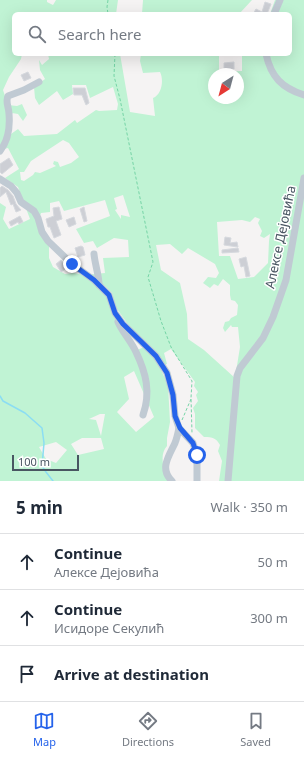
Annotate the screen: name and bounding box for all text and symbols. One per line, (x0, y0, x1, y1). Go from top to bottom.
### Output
search box (12, 12, 292, 56)
icon: search (26, 23, 48, 45)
text: Search here (58, 24, 141, 44)
north arrow (208, 68, 244, 104)
street label: Алексе Дејовића (260, 184, 300, 290)
route end (63, 255, 81, 273)
route start (188, 446, 206, 464)
scale bar (12, 453, 79, 472)
text: 100 m (18, 454, 50, 469)
text: 5 min (16, 496, 63, 519)
text: Walk · 350 m (210, 498, 288, 516)
text: Continue (54, 543, 122, 563)
icon: ahead (16, 551, 38, 573)
text: 50 m (258, 553, 288, 571)
text: Алексе Дејовића (54, 563, 159, 581)
text: Continue (54, 599, 122, 619)
icon: ahead (16, 607, 38, 629)
text: 300 m (250, 609, 288, 627)
text: Исидоре Секулић (54, 619, 164, 637)
icon: arrive (16, 663, 38, 685)
text: Arrive at destination (54, 664, 209, 684)
tab: Map (33, 710, 56, 749)
tab: Directions (122, 710, 174, 749)
tab: Saved (240, 710, 271, 749)

